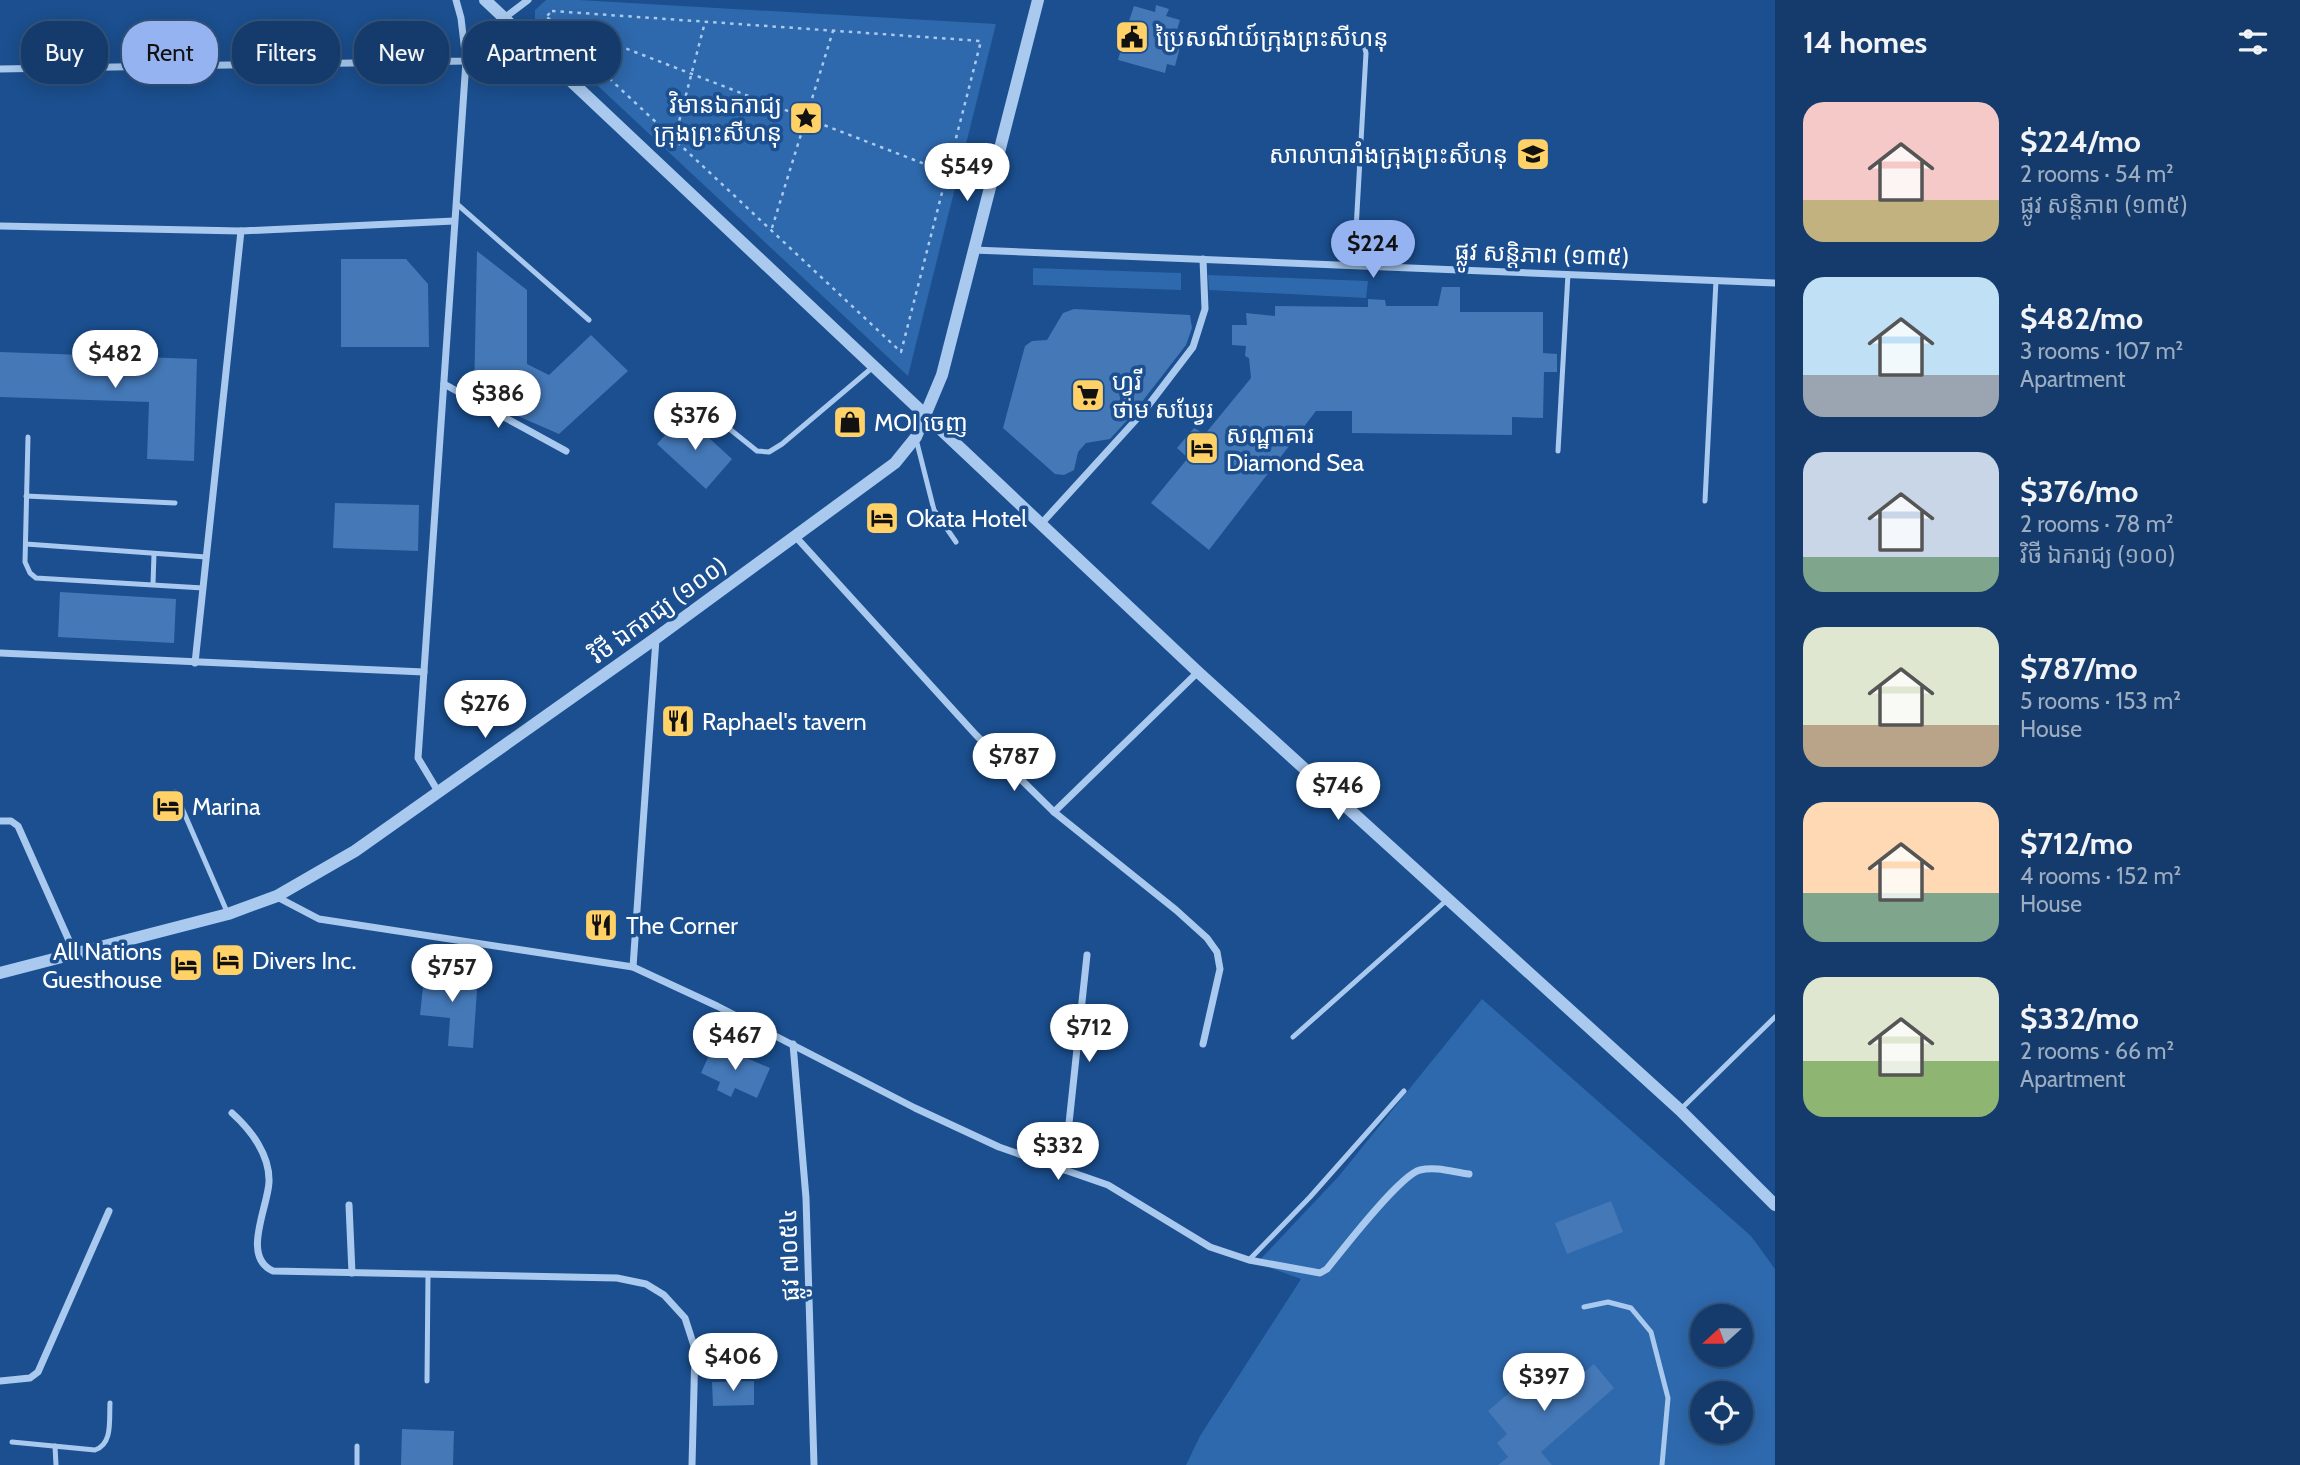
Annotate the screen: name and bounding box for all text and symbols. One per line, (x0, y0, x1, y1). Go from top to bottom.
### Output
public building icon: ប្រៃសណីយ៍ក្រុងព្រះសីហនុ (1113, 18, 1151, 56)
chip: Buy (21, 21, 108, 84)
chip: Rent (122, 21, 218, 84)
chip: Filters (232, 21, 340, 84)
chip: New (354, 21, 449, 84)
chip: Apartment (463, 21, 621, 84)
place label: ប្រៃសណីយ៍ក្រុងព្រះសីហនុ (1156, 23, 1389, 52)
icon: filters (2234, 23, 2272, 61)
text: 14 homes (1803, 24, 1927, 61)
place label: វិមានឯករាជ្យ ក្រុងព្រះសីហនុ (653, 90, 782, 147)
place icon: វិមានឯករាជ្យ ក្រុងព្រះសីហនុ (787, 99, 825, 137)
text: $224/mo (2020, 123, 2141, 160)
icon: home (1859, 130, 1943, 214)
school or university icon: សាលាបារាំងក្រុងព្រះសីហនុ (1514, 135, 1552, 173)
place label: សាលាបារាំងក្រុងព្រះសីហនុ (1269, 140, 1508, 169)
pin: $549 (926, 144, 1008, 203)
text: $549 (941, 152, 993, 180)
text: 2 rooms · 54 m² (2020, 160, 2174, 188)
text: ផ្លូវ សន្តិភាព (១៣៥) (2020, 191, 2188, 219)
pin: $224 (1332, 220, 1414, 280)
text: $224 (1347, 229, 1399, 257)
street label: ផ្លូវ សន្តិភាព (១៣៥) (1454, 236, 1630, 280)
text: $482/mo (2020, 300, 2143, 337)
icon: home (1859, 305, 1943, 389)
pin: $482 (74, 330, 156, 390)
text: 3 rooms · 107 m² (2020, 337, 2183, 365)
text: $482 (88, 339, 142, 367)
text: Apartment (2020, 365, 2125, 393)
place label: ហ្វូរី ថាម សឃ្វែរ (1112, 367, 1213, 424)
pin: $386 (457, 370, 539, 430)
supermarket icon: ហ្វូរី ថាម សឃ្វែរ (1069, 376, 1107, 414)
text: $386 (472, 379, 524, 407)
pin: $376 (654, 392, 736, 452)
text: $376 (670, 401, 720, 429)
shop icon: MOI ចេញ (831, 403, 869, 441)
place label: MOI ចេញ (874, 408, 968, 437)
place label: សណ្ឋាគារ Diamond Sea (1226, 420, 1365, 477)
hotel icon: សណ្ឋាគារ Diamond Sea (1183, 429, 1221, 467)
text: $376/mo (2020, 473, 2138, 510)
icon: home (1859, 480, 1943, 564)
hotel icon: Okata Hotel (863, 499, 901, 537)
place label: Okata Hotel (906, 504, 1027, 533)
text: 2 rooms · 78 m² (2020, 510, 2174, 538)
text: វិថី ឯករាជ្យ (១០០) (2020, 541, 2176, 569)
street label: វិថី ឯករាជ្យ (១០០) (583, 551, 732, 670)
text: $787/mo (2020, 650, 2138, 687)
icon: home (1859, 655, 1943, 739)
pin: $276 (444, 680, 526, 740)
text: 5 rooms · 153 m² (2020, 687, 2181, 715)
text: $276 (460, 689, 510, 717)
restaurant icon: Raphael's tavern (659, 702, 697, 740)
place label: Raphael's tavern (702, 707, 867, 736)
text: House (2020, 715, 2082, 743)
pin: $787 (973, 734, 1055, 793)
text: $787 (989, 742, 1039, 770)
pin: $746 (1297, 762, 1379, 822)
text: $746 (1312, 771, 1364, 799)
hotel icon: Marina (149, 787, 187, 825)
place label: Marina (192, 792, 261, 821)
text: $712/mo (2020, 825, 2133, 862)
icon: home (1859, 830, 1943, 914)
text: 4 rooms · 152 m² (2020, 862, 2181, 890)
text: House (2020, 890, 2082, 918)
restaurant icon: The Corner (582, 906, 620, 944)
place label: The Corner (626, 911, 738, 940)
place label: All Nations Guesthouse (42, 937, 162, 994)
hotel icon: Divers Inc. (209, 941, 247, 979)
pin: $757 (411, 944, 493, 1004)
hotel icon: All Nations Guesthouse (167, 946, 205, 984)
place label: Divers Inc. (252, 946, 356, 975)
text: $757 (427, 953, 477, 981)
text: $332/mo (2020, 1000, 2139, 1037)
pin: $712 (1048, 1004, 1130, 1064)
icon: home (1859, 1005, 1943, 1089)
pin: $467 (694, 1012, 776, 1072)
text: $712 (1066, 1013, 1112, 1041)
text: $467 (709, 1021, 761, 1049)
text: 2 rooms · 66 m² (2020, 1037, 2174, 1065)
text: Apartment (2020, 1065, 2125, 1093)
pin: $332 (1017, 1122, 1099, 1182)
text: $332 (1033, 1131, 1083, 1159)
street label: ផ្លូវ ៧០៥៤ (773, 1208, 813, 1302)
north arrow (1690, 1304, 1754, 1367)
map controls (1690, 1304, 1753, 1444)
pin: $406 (692, 1334, 774, 1393)
text: $406 (705, 1342, 761, 1370)
pin: $397 (1503, 1354, 1585, 1413)
text: $397 (1519, 1362, 1569, 1390)
button: locate (1690, 1381, 1753, 1444)

